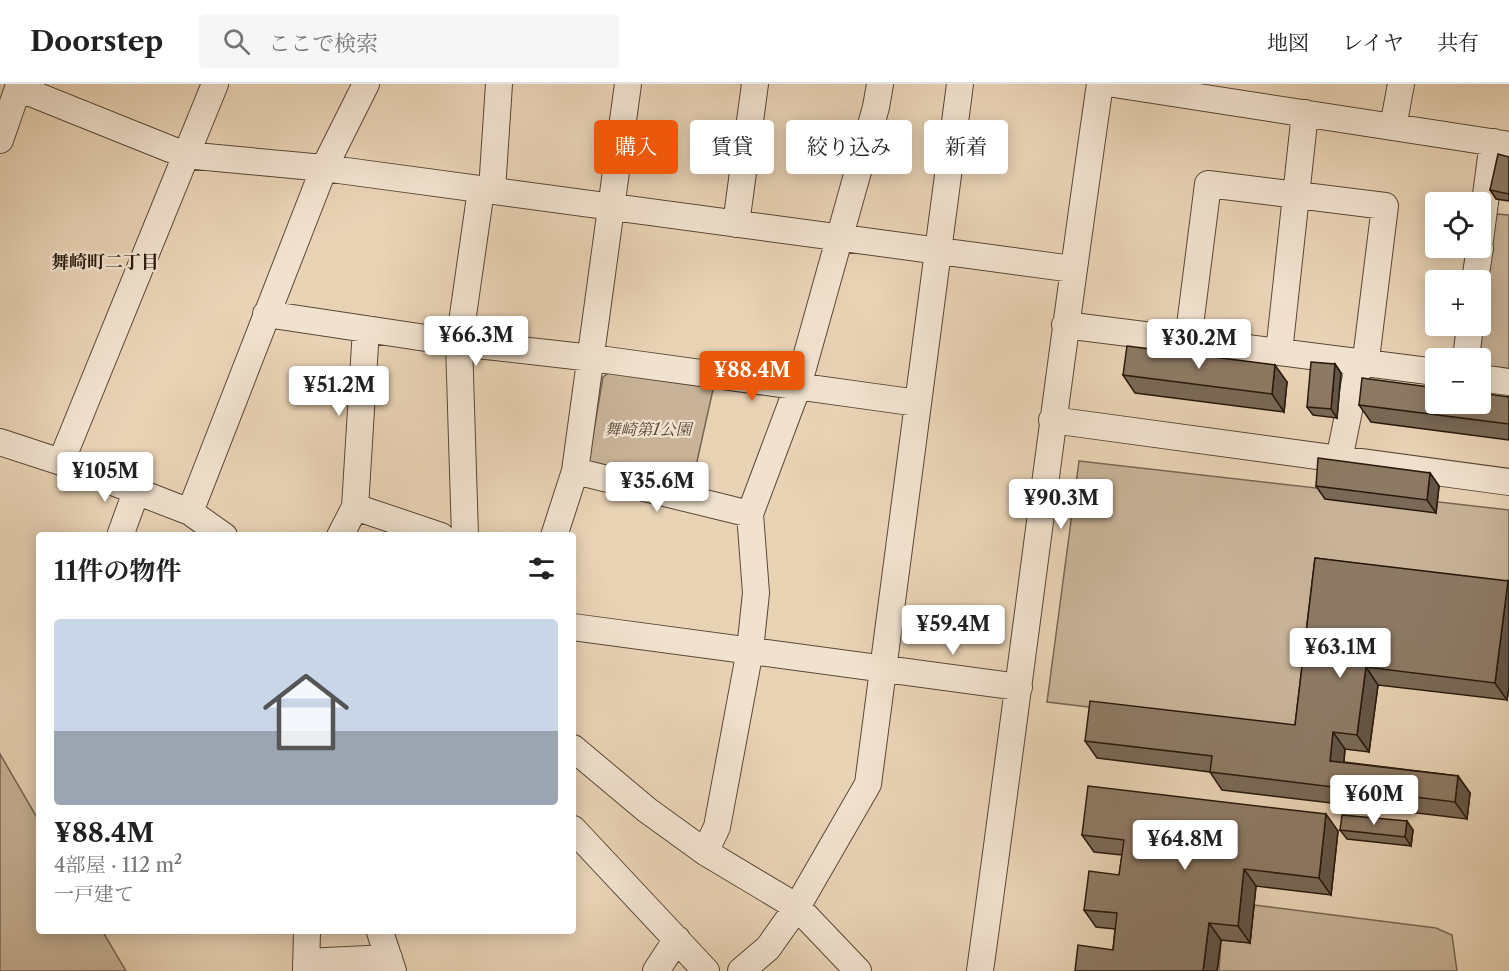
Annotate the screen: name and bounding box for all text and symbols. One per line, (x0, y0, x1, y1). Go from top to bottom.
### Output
search box (199, 14, 619, 68)
text: Doorstep (30, 24, 163, 58)
icon: search (220, 25, 253, 58)
text: ここで検索 (268, 30, 378, 57)
text: 地図 (1267, 30, 1309, 55)
text: レイヤ (1342, 30, 1404, 55)
text: 共有 (1437, 30, 1479, 55)
chip: 購入 (594, 120, 678, 174)
chip: 賃貸 (690, 120, 774, 174)
chip: 絞り込み (786, 120, 912, 174)
chip: 新着 (924, 120, 1008, 174)
map controls (1425, 192, 1491, 414)
button: locate (1425, 192, 1491, 258)
district label: 舞崎町二丁目 (51, 251, 159, 273)
button: + (1425, 270, 1491, 336)
pin: ¥66.3M (427, 316, 525, 367)
pin: ¥30.2M (1150, 319, 1248, 370)
text: ¥66.3M (438, 323, 514, 347)
text: ¥30.2M (1161, 326, 1237, 350)
button: − (1425, 348, 1491, 414)
pin: ¥88.4M (703, 351, 801, 402)
text: ¥88.4M (714, 358, 790, 382)
pin: ¥51.2M (290, 366, 388, 417)
text: ¥51.2M (303, 373, 375, 397)
park label: 舞崎第1公園 (604, 419, 695, 439)
pin: ¥105M (63, 452, 147, 503)
text: ¥105M (71, 459, 139, 483)
pin: ¥35.6M (608, 462, 706, 513)
text: ¥35.6M (620, 469, 694, 493)
pin: ¥90.3M (1012, 479, 1110, 530)
text: ¥90.3M (1023, 486, 1099, 510)
icon: filters (525, 552, 558, 585)
text: 11件の物件 (54, 555, 181, 587)
pin: ¥59.4M (904, 605, 1002, 656)
text: ¥59.4M (916, 612, 990, 636)
pin: ¥63.1M (1291, 628, 1389, 679)
text: ¥63.1M (1304, 635, 1376, 659)
icon: home (252, 658, 360, 766)
pin: ¥60M (1338, 775, 1410, 826)
text: ¥60M (1344, 782, 1404, 806)
text: ¥88.4M (54, 817, 154, 849)
pin: ¥64.8M (1136, 820, 1234, 871)
text: ¥64.8M (1147, 827, 1223, 851)
text: 4部屋 · 112 m² (54, 853, 182, 877)
text: 一戸建て (54, 882, 134, 906)

